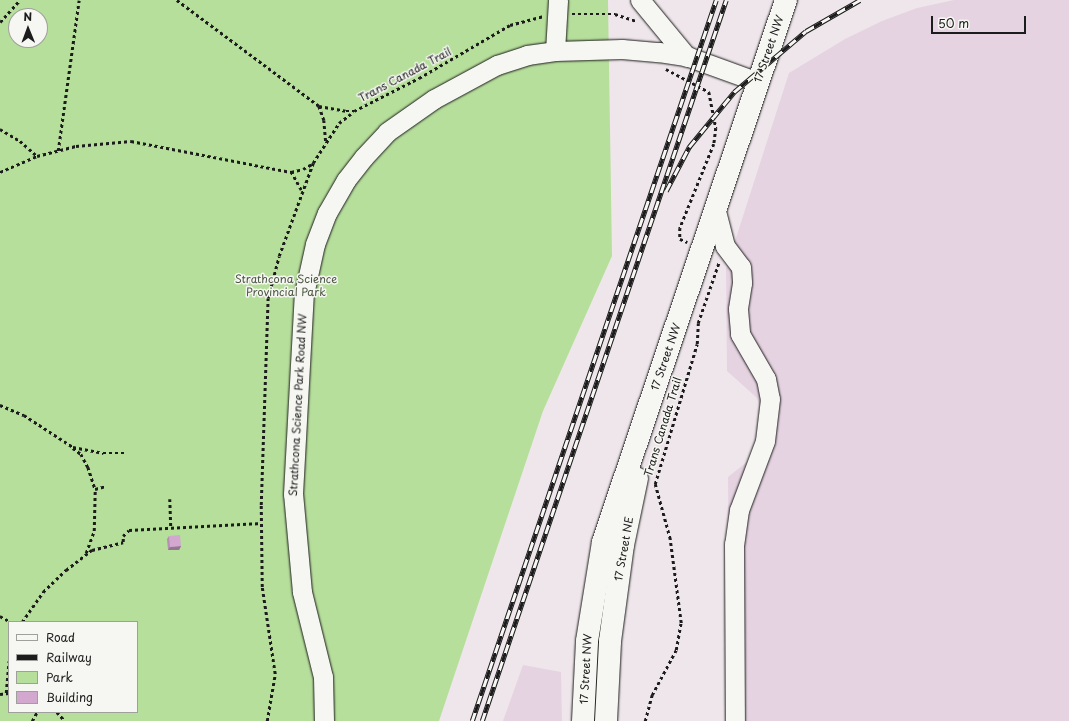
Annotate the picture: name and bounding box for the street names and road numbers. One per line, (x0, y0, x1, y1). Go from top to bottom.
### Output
street label: 17 Street NW (751, 13, 787, 85)
street label: Trans Canada Trail (356, 45, 454, 105)
street label: Strathcona Science Park Road NW (287, 313, 309, 497)
street label: 17 Street NW (648, 321, 684, 393)
street label: Trans Canada Trail (642, 376, 684, 478)
street label: 17 Street NE (612, 515, 636, 583)
street label: 17 Street NW (578, 633, 594, 705)

